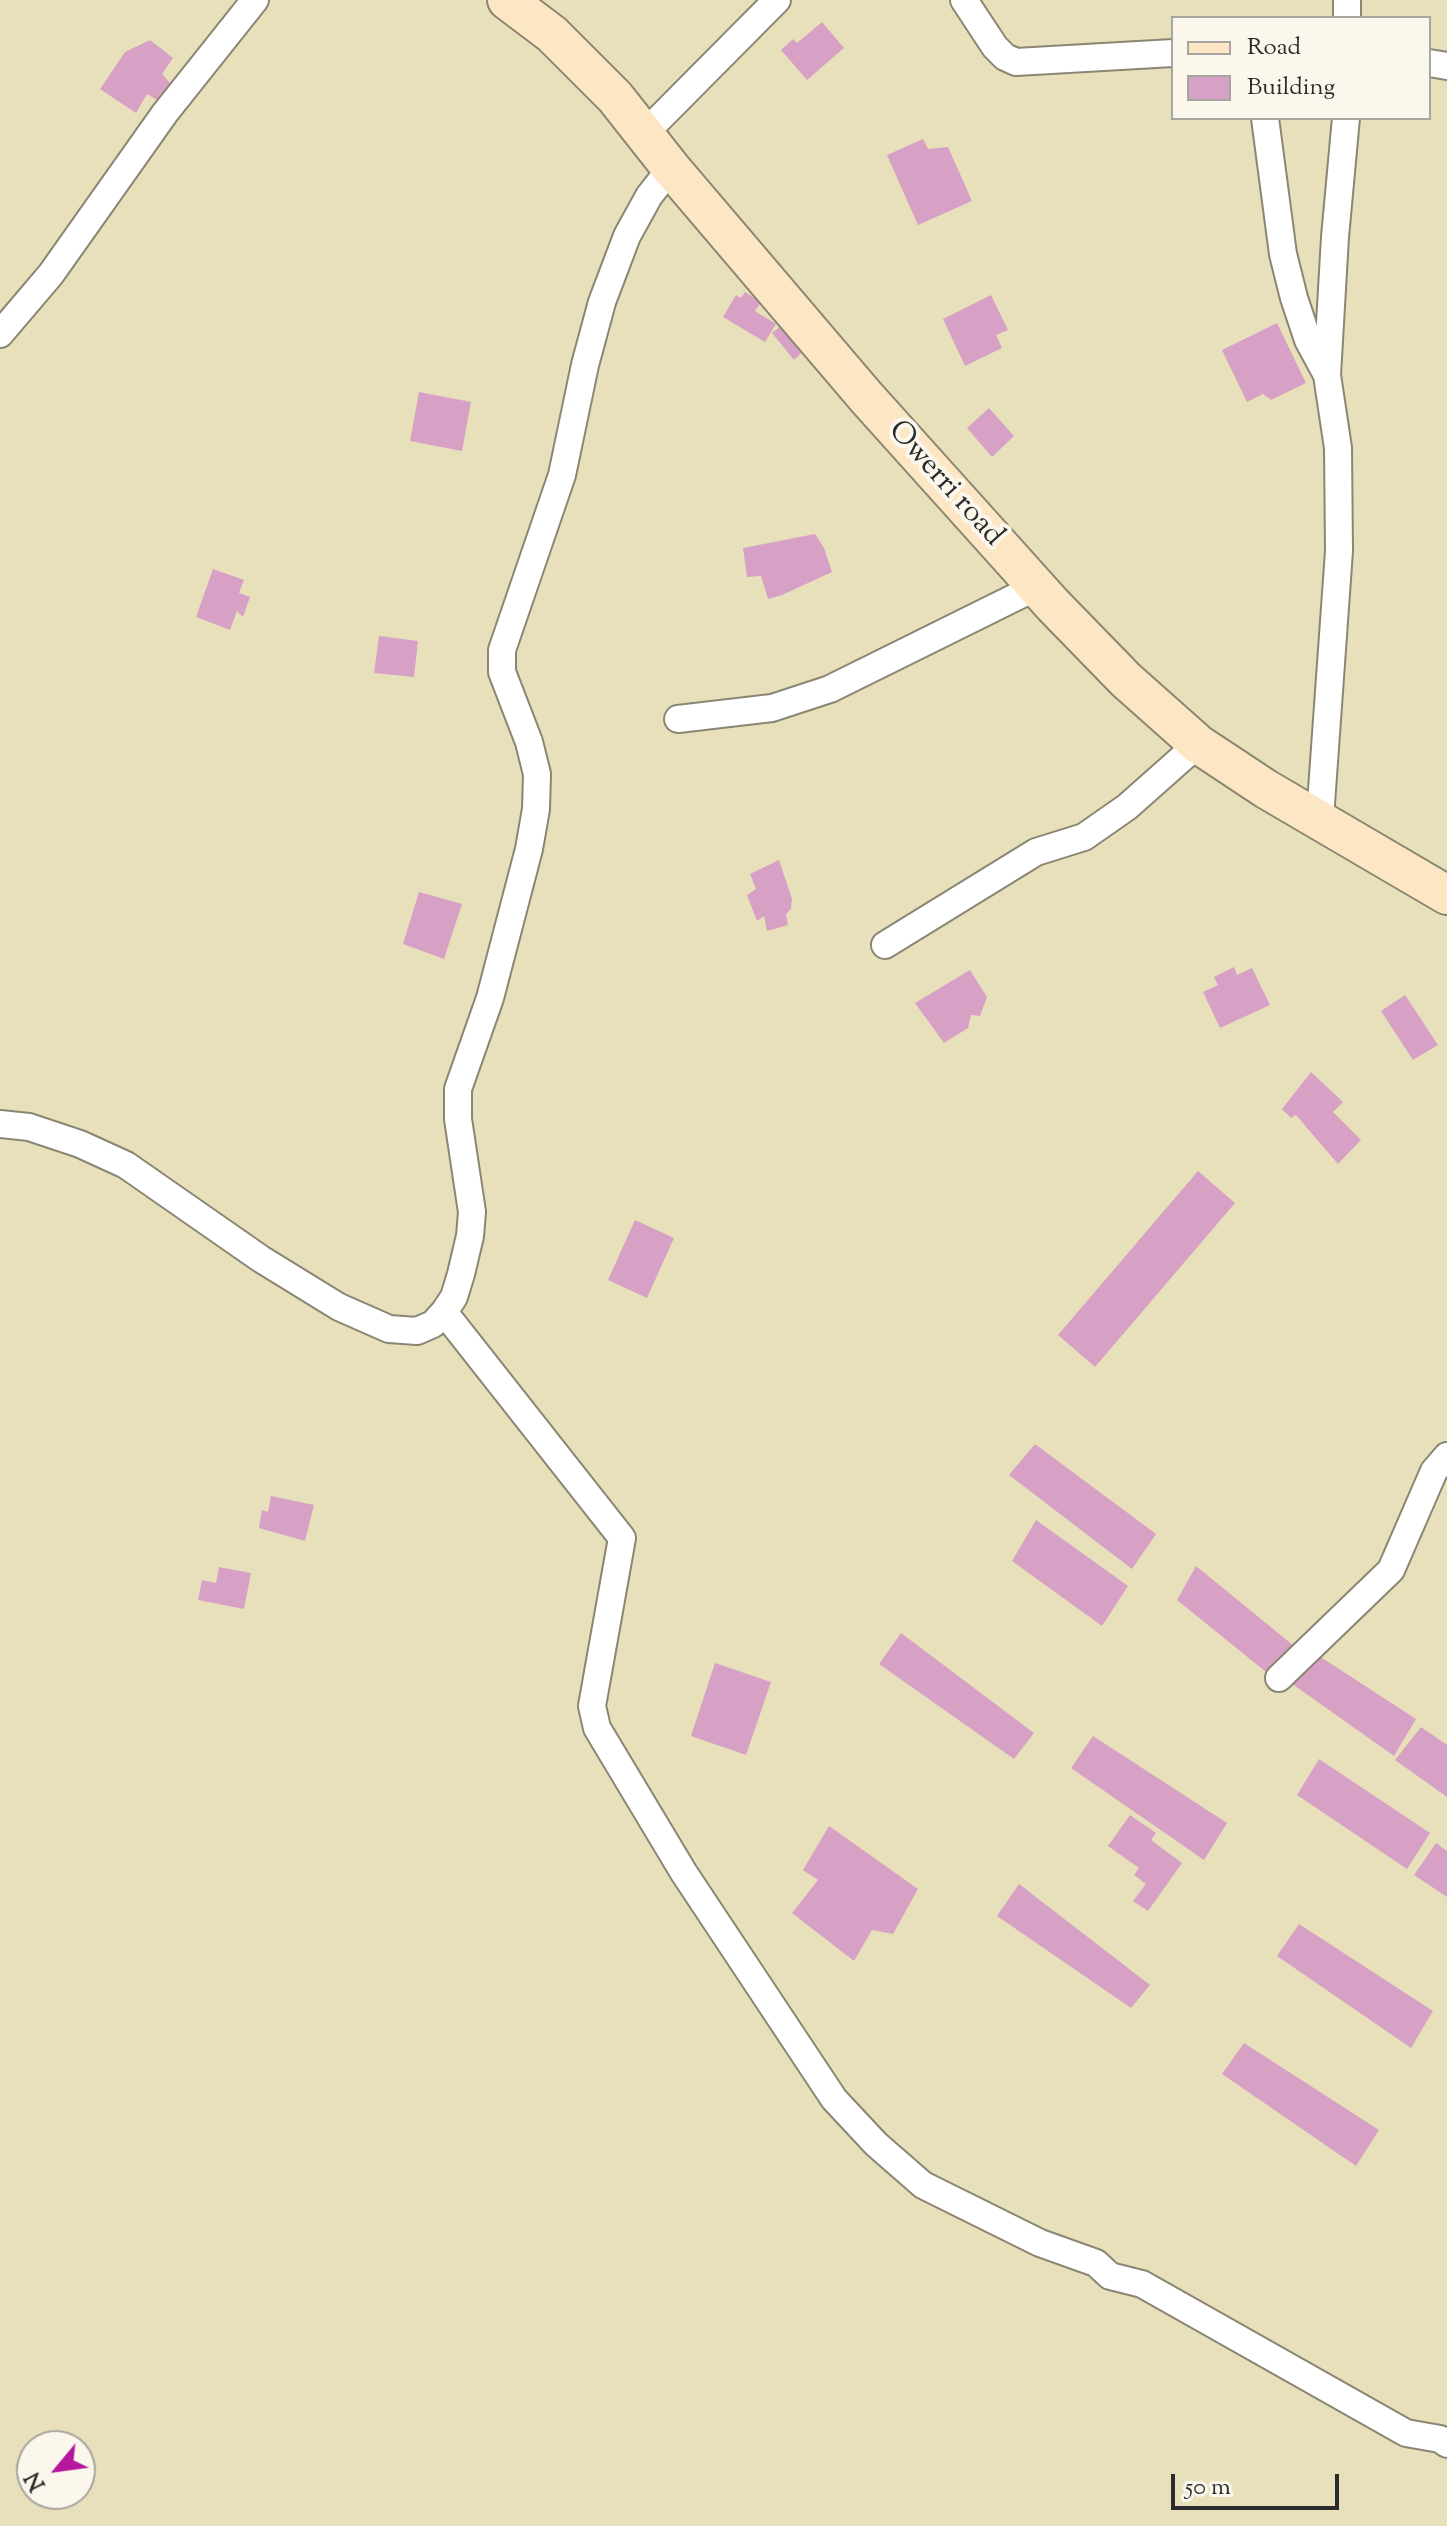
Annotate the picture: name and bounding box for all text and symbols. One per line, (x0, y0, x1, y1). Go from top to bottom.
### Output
legend (1171, 16, 1431, 120)
text: Road (1247, 31, 1301, 65)
text: Building (1247, 71, 1335, 105)
street label: Owerri road (878, 415, 1010, 555)
north arrow (16, 2430, 96, 2510)
scale bar (1175, 2458, 1343, 2508)
text: N (19, 2465, 55, 2496)
text: 50 m (1185, 2471, 1231, 2505)

